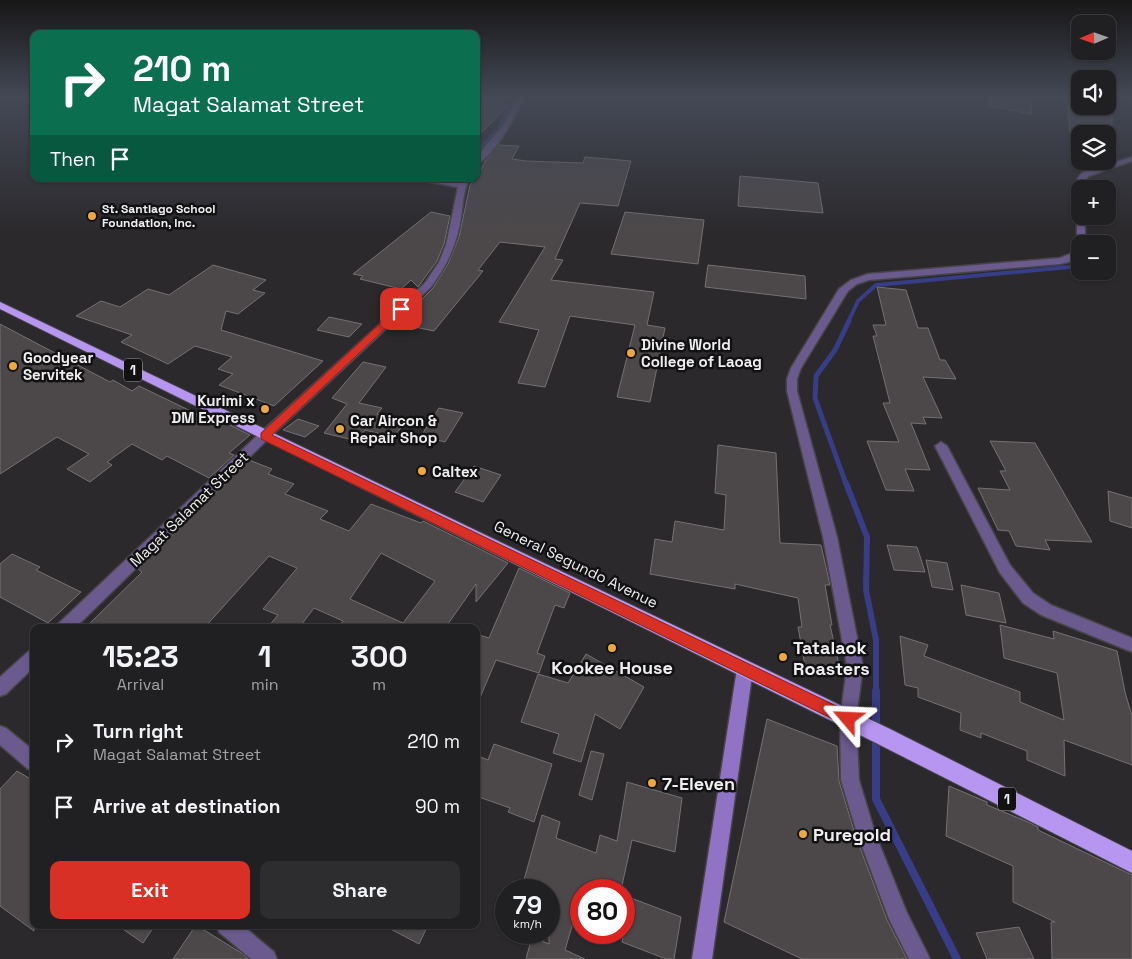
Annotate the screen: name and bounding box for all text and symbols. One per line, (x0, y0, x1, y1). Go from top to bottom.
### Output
north arrow (1071, 15, 1116, 60)
map controls (1071, 15, 1116, 280)
text: 210 m (133, 47, 231, 91)
icon: right (50, 50, 115, 115)
button: sound (1071, 70, 1116, 115)
text: Magat Salamat Street (133, 90, 364, 118)
button: layers (1071, 125, 1116, 170)
icon: arrive (106, 145, 134, 173)
text: Then (50, 147, 96, 172)
button: + (1071, 180, 1116, 225)
place label: St. Santiago School Foundation, Inc. (102, 201, 216, 231)
marker: St. Santiago School Foundation, Inc. (86, 210, 98, 222)
button: − (1071, 235, 1116, 280)
pin (380, 288, 422, 330)
icon: arrive (387, 295, 415, 323)
place label: Divine World College of Laoag (641, 335, 762, 371)
marker: Divine World College of Laoag (625, 347, 637, 359)
place label: Goodyear Servitek (23, 348, 93, 384)
road number: 1 (124, 358, 142, 382)
marker: Goodyear Servitek (7, 360, 19, 372)
place label: Kurimi x DM Express (171, 391, 255, 427)
marker: Kurimi x DM Express (259, 403, 271, 415)
place label: Car Aircon & Repair Shop (350, 411, 437, 447)
marker: Car Aircon & Repair Shop (334, 423, 346, 435)
street label: Magat Salamat Street (126, 447, 252, 571)
place label: Caltex (432, 462, 478, 481)
marker: Caltex (416, 465, 428, 477)
street label: General Segundo Avenue (491, 516, 661, 612)
place label: Tatalaok Roasters (793, 636, 870, 680)
text: 15:23 (102, 637, 179, 676)
text: 1 (258, 637, 272, 676)
text: 300 (351, 637, 408, 676)
marker: Kookee House (606, 642, 618, 654)
marker: Tatalaok Roasters (777, 651, 789, 663)
place label: Kookee House (551, 656, 673, 679)
text: Arrival (117, 674, 164, 695)
text: min (251, 674, 278, 695)
text: m (372, 674, 386, 695)
position arrow (821, 692, 873, 744)
text: Turn right (93, 719, 183, 744)
icon: right (50, 728, 78, 756)
text: 210 m (407, 729, 460, 754)
text: Magat Salamat Street (93, 744, 261, 765)
place label: 7-Eleven (662, 772, 735, 795)
marker: 7-Eleven (646, 777, 658, 789)
road number: 1 (998, 788, 1016, 811)
icon: arrive (50, 793, 78, 821)
text: Arrive at destination (93, 794, 281, 819)
text: 90 m (415, 794, 460, 819)
place label: Puregold (813, 823, 891, 846)
marker: Puregold (797, 828, 809, 840)
button: Exit (50, 861, 250, 919)
button: Share (260, 861, 460, 919)
speed limit sign: 80 (570, 879, 635, 944)
text: 79 (513, 889, 542, 921)
text: km/h (513, 916, 542, 932)

